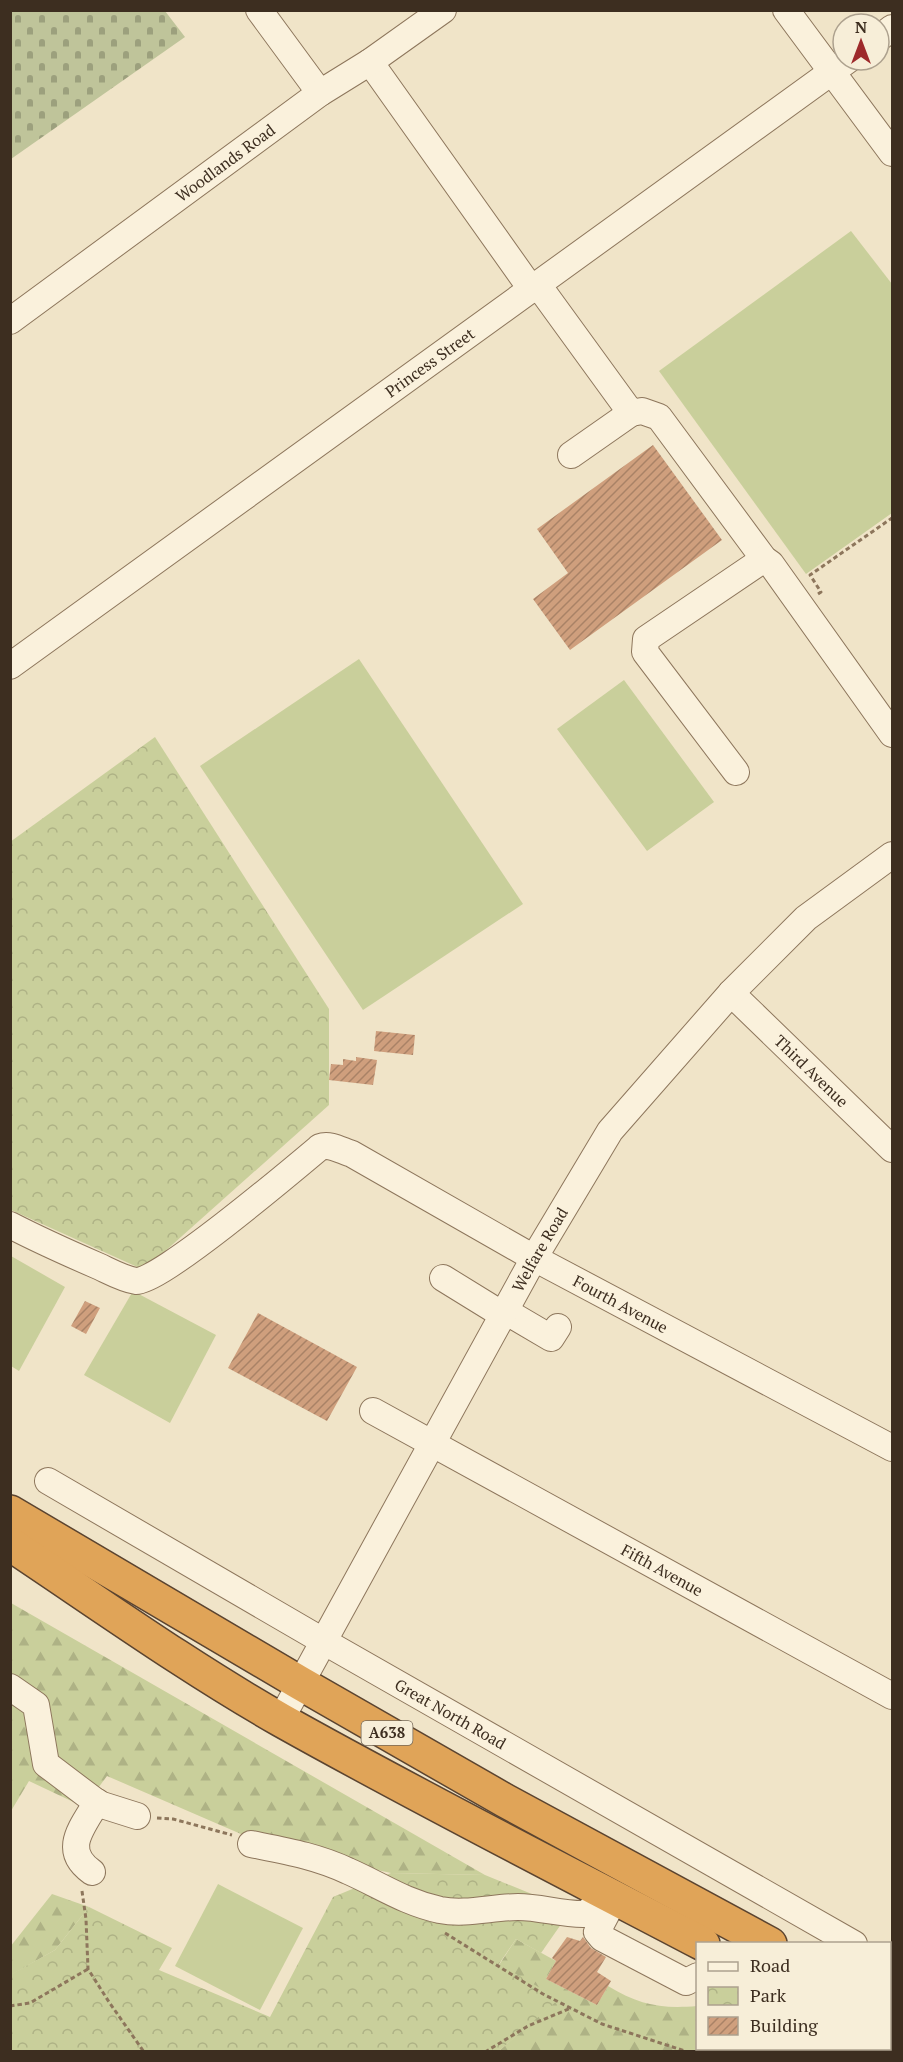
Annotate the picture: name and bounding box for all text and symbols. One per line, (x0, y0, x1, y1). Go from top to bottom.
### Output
north arrow (831, 12, 891, 72)
text: N (855, 16, 867, 38)
street label: Woodlands Road (171, 119, 279, 207)
street label: Princess Street (380, 323, 479, 402)
street label: Third Avenue (770, 1030, 853, 1112)
street label: Welfare Road (507, 1203, 573, 1296)
street label: Fourth Avenue (569, 1270, 672, 1338)
street label: Fifth Avenue (617, 1538, 707, 1601)
street label: Great North Road (391, 1673, 510, 1754)
road number: A638 (362, 1721, 412, 1745)
legend (696, 1942, 891, 2050)
text: Road (750, 1953, 790, 1977)
text: Park (750, 1983, 787, 2007)
text: Building (750, 2013, 818, 2037)

